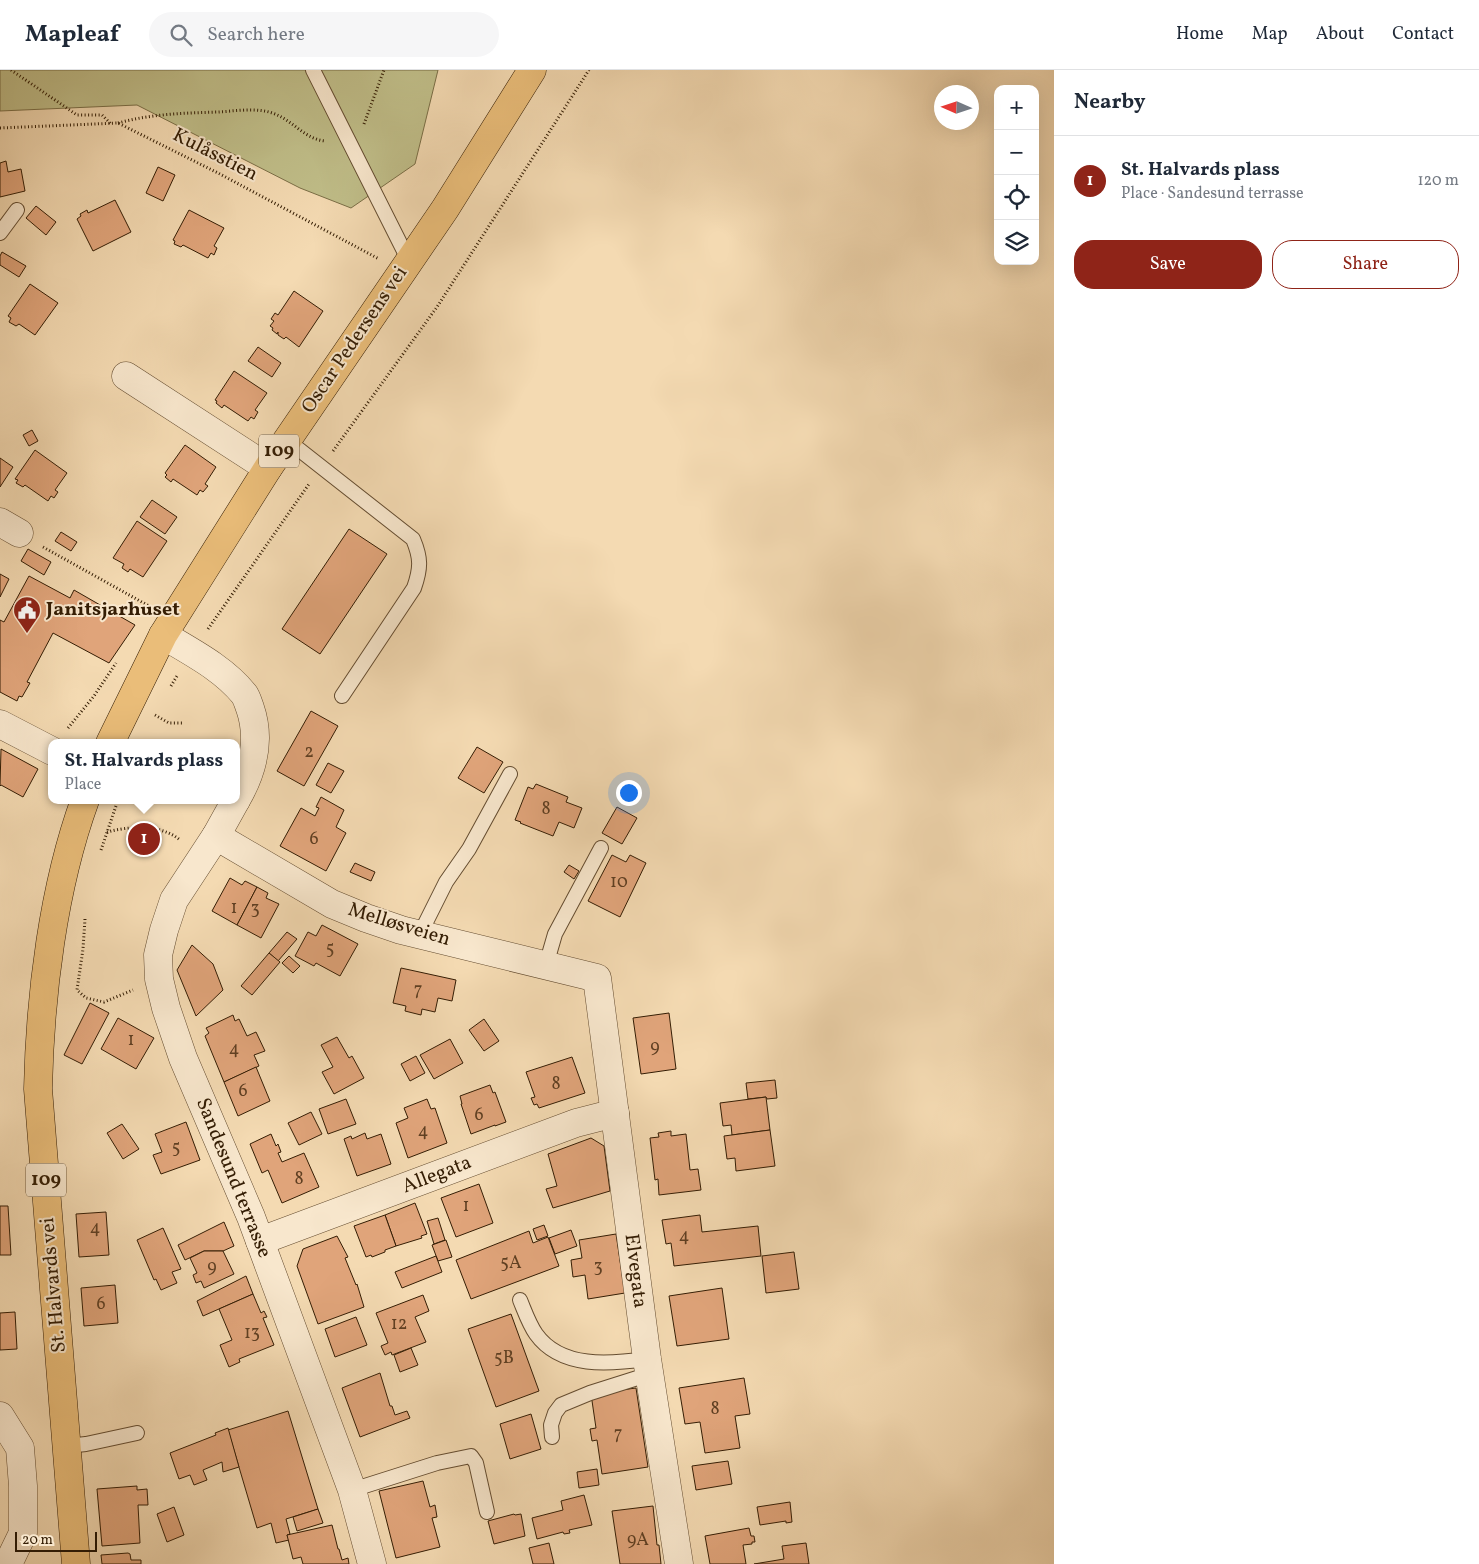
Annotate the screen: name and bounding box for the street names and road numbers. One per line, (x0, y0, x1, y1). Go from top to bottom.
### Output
street label: Kulåsstien (167, 122, 263, 188)
street label: Oscar Pedersens vei (295, 261, 415, 419)
road number: 109 (259, 434, 299, 468)
street label: Melløsveien (344, 896, 454, 954)
street label: Sandesund terrasse (188, 1094, 278, 1262)
street label: Allegata (398, 1149, 476, 1201)
road number: 109 (26, 1164, 66, 1196)
street label: St. Halvards vei (34, 1216, 74, 1354)
street label: Elvegata (617, 1232, 653, 1310)

